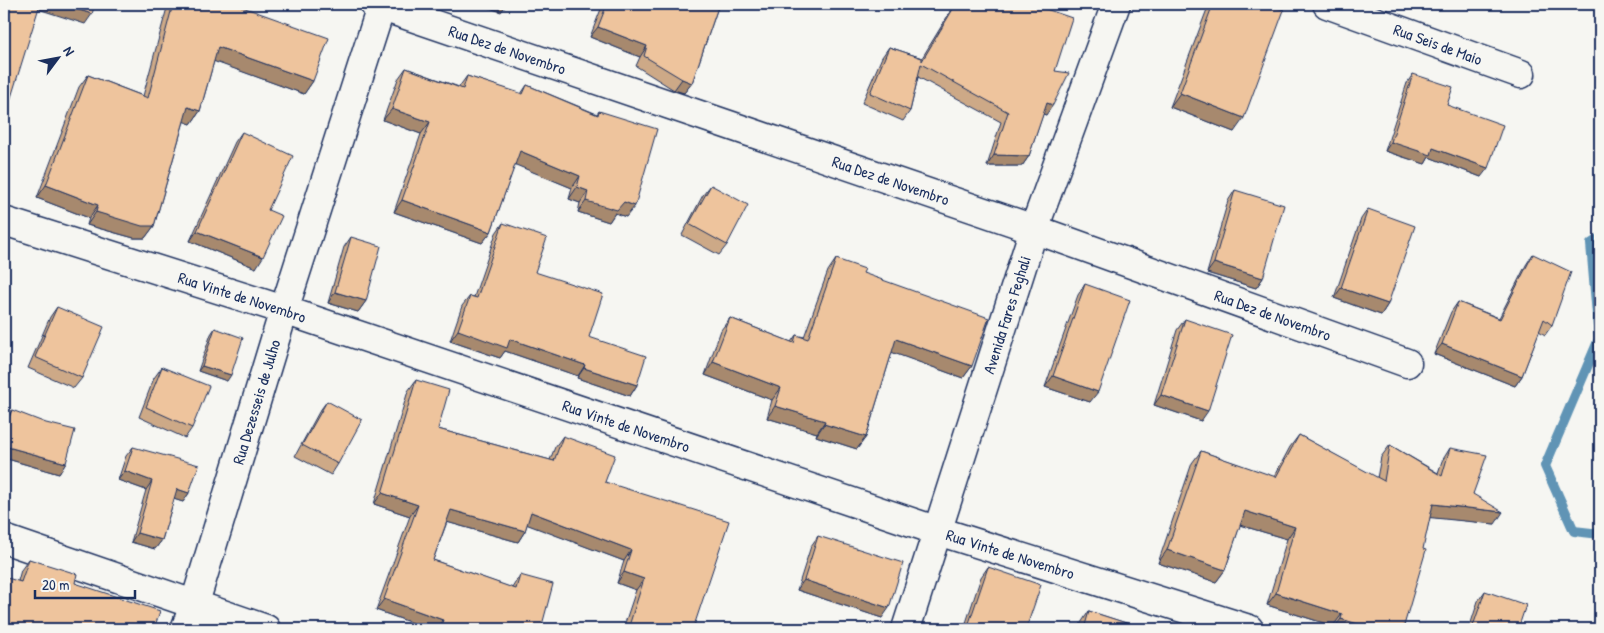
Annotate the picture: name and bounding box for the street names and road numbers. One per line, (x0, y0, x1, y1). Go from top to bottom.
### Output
street label: Rua Seis de Maio (1391, 18, 1486, 70)
street label: Rua Dez de Novembro (446, 19, 569, 80)
street label: Rua Dez de Novembro (829, 150, 953, 211)
street label: Avenida Fares Feghali (977, 253, 1036, 377)
street label: Rua Vinte de Novembro (175, 266, 310, 328)
street label: Rua Dez de Novembro (1211, 284, 1335, 346)
street label: Rua Dezesseis de Julho (227, 336, 286, 467)
street label: Rua Vinte de Novembro (560, 394, 693, 458)
street label: Rua Vinte de Novembro (944, 523, 1078, 584)

